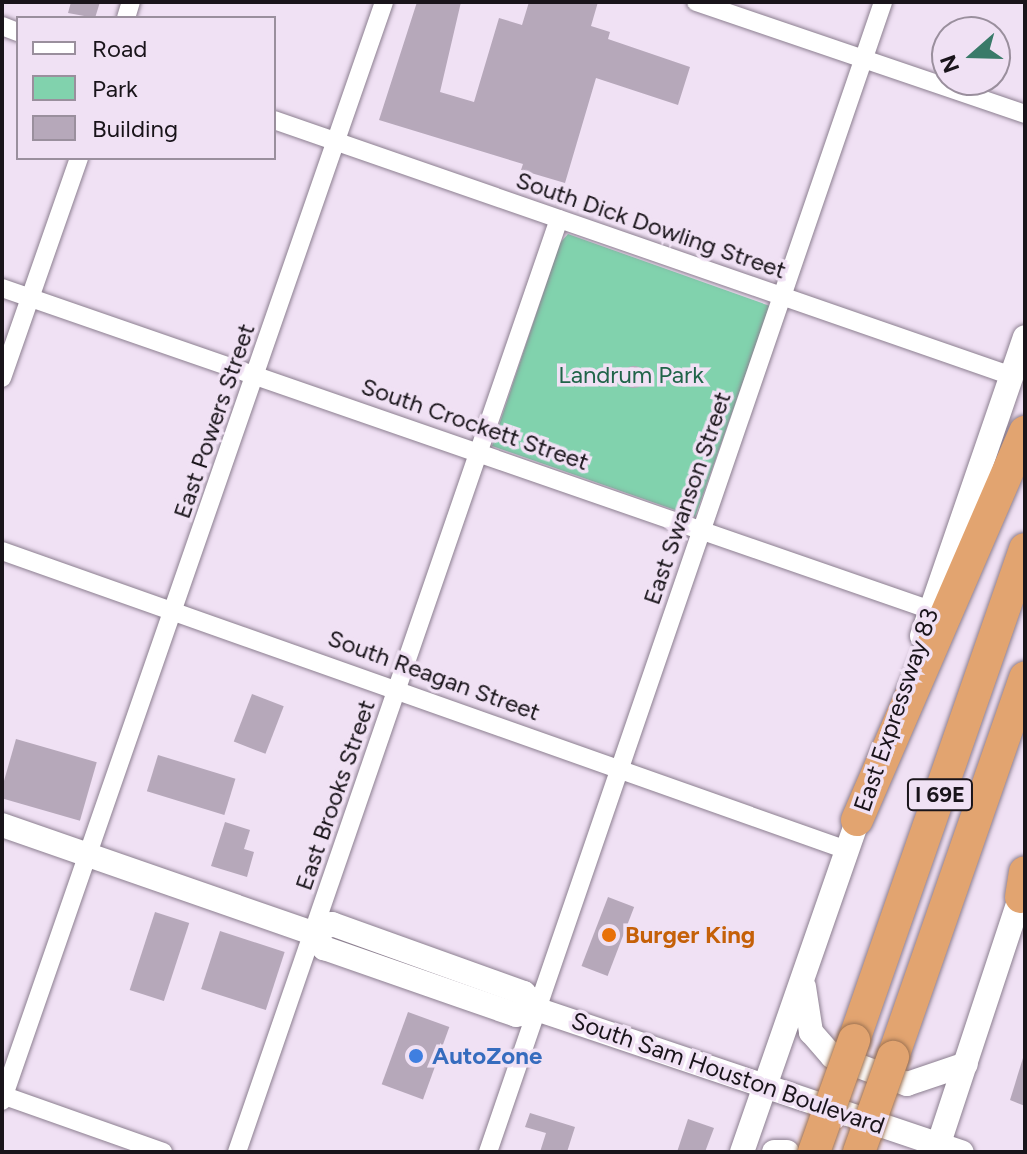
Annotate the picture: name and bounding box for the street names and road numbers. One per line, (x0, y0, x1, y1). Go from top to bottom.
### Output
street label: South Dick Dowling Street (512, 165, 790, 285)
street label: East Powers Street (167, 320, 261, 522)
street label: South Crockett Street (358, 372, 592, 476)
street label: East Swanson Street (637, 388, 737, 608)
street label: East Expressway 83 (848, 605, 944, 815)
street label: South Reagan Street (324, 623, 544, 727)
street label: East Brooks Street (289, 696, 381, 894)
road number: I 69E (906, 777, 974, 813)
street label: South Sam Houston Boulevard (568, 1006, 888, 1140)

